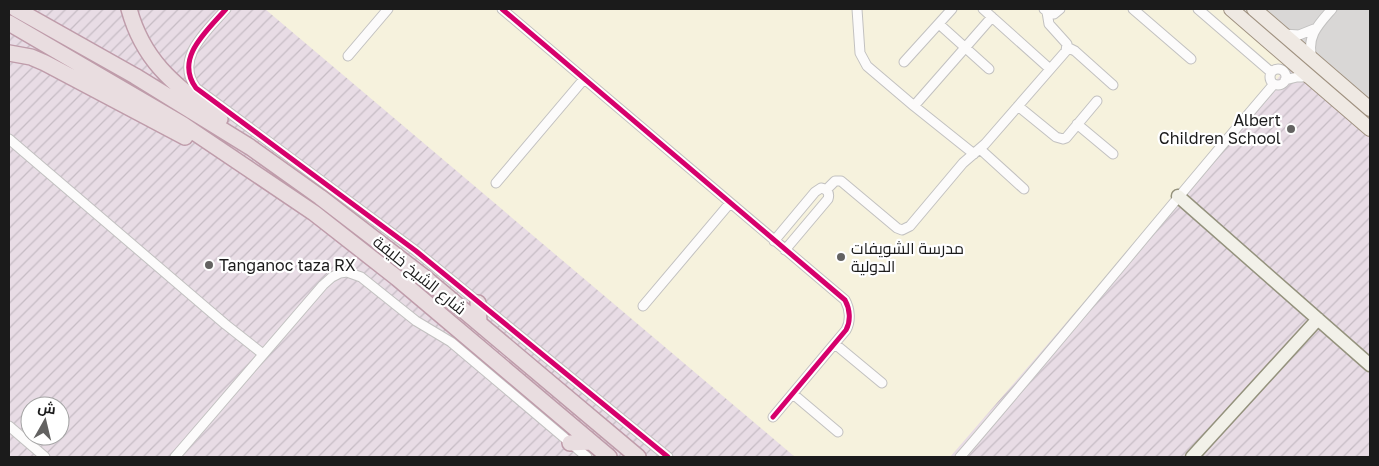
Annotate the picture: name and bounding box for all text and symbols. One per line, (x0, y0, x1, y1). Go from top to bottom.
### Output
place label: Albert Children School (1159, 110, 1281, 148)
marker: Albert Children School (1285, 123, 1297, 135)
street label: شارع الشيخ خليفة (368, 231, 471, 320)
place label: مدرسة الشويفات الدولية (851, 238, 964, 276)
marker: مدرسة الشويفات الدولية (835, 251, 847, 263)
place label: Tanganoc taza RX (219, 255, 356, 275)
marker: Tanganoc taza RX (203, 259, 215, 271)
north arrow (20, 396, 70, 446)
text: ش (37, 398, 57, 418)

